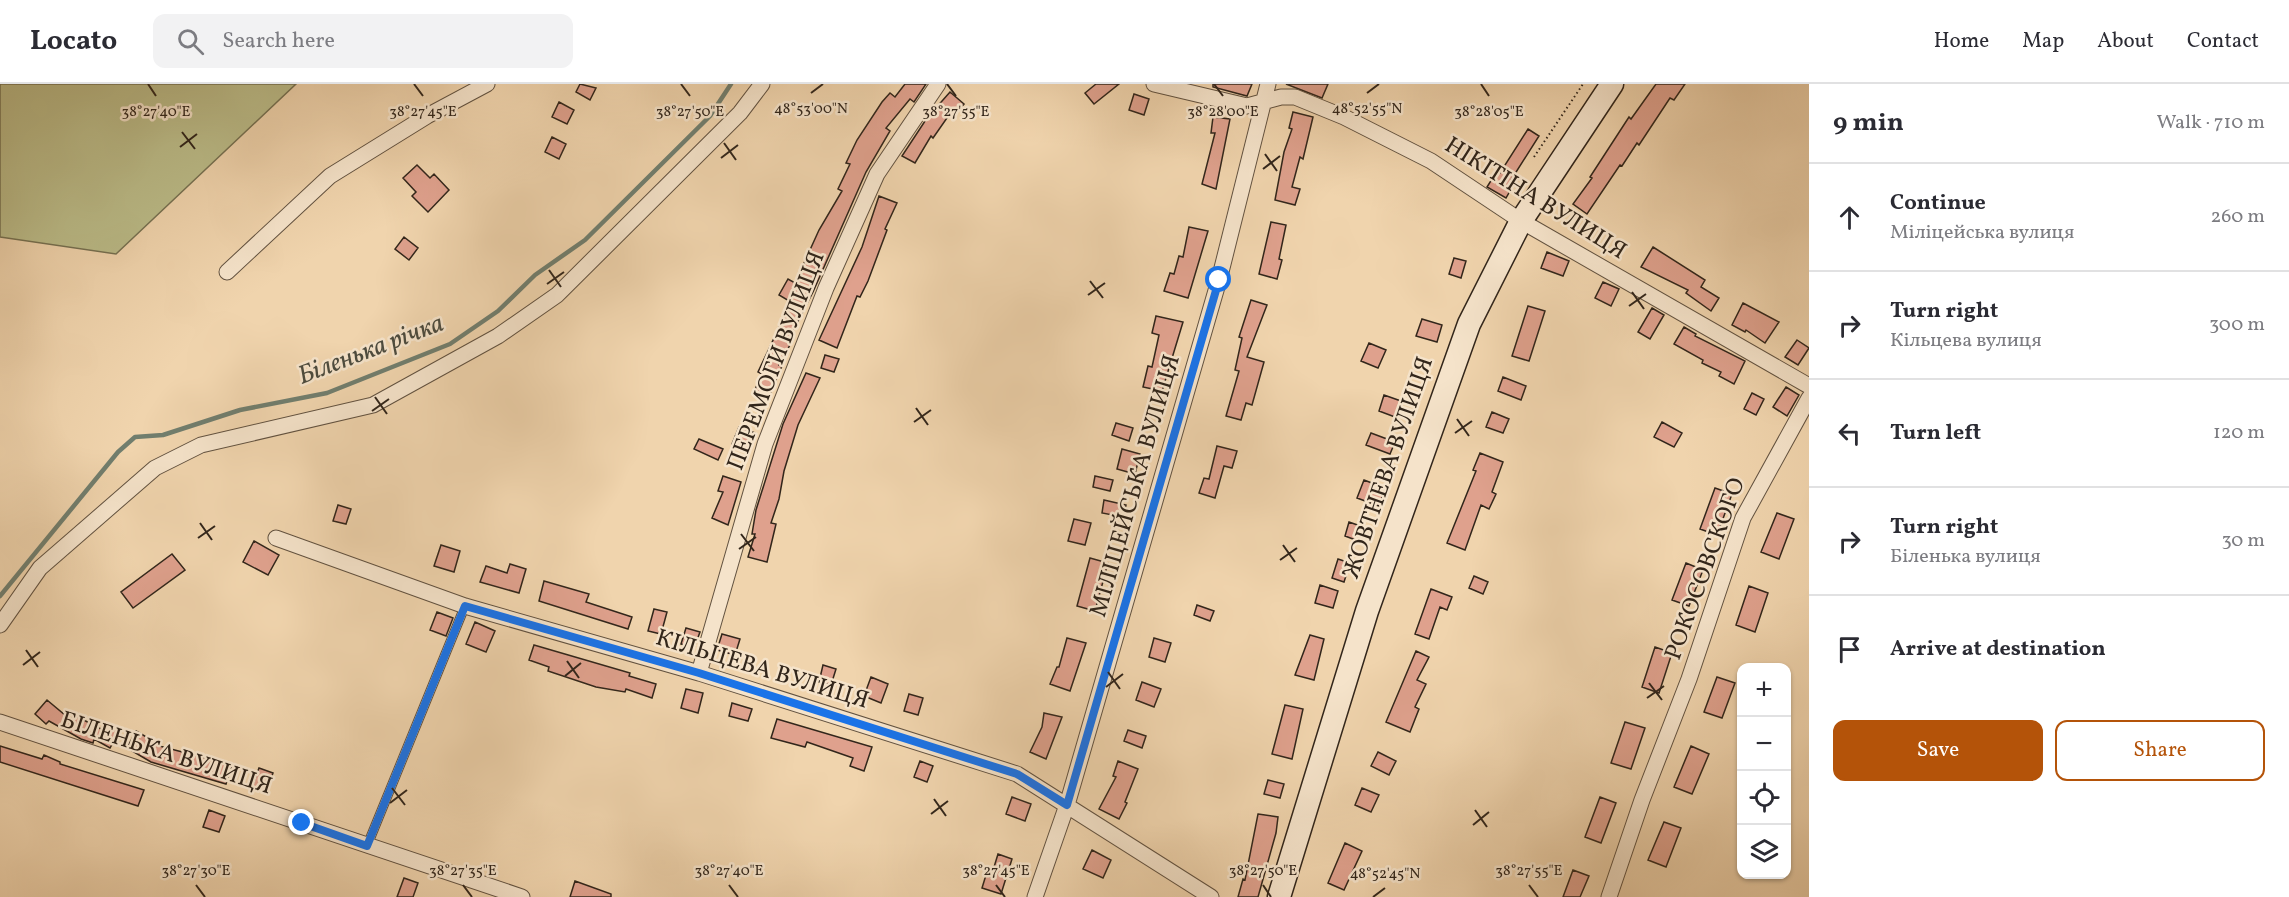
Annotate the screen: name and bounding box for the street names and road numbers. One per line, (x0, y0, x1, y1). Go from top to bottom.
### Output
street label: НІКІТІНА ВУЛИЦЯ (1437, 129, 1633, 269)
street label: ПЕРЕМОГИ ВУЛИЦЯ (719, 246, 835, 476)
street label: МІЛІЦЕЙСЬКА ВУЛИЦЯ (1082, 351, 1190, 621)
street label: ЖОВТНЕВА ВУЛИЦЯ (1335, 352, 1443, 584)
street label: РОКОСОВСКОГО (1657, 473, 1755, 665)
street label: КІЛЬЦЕВА ВУЛИЦЯ (651, 621, 873, 719)
street label: БІЛЕНЬКА ВУЛИЦЯ (56, 704, 276, 804)

